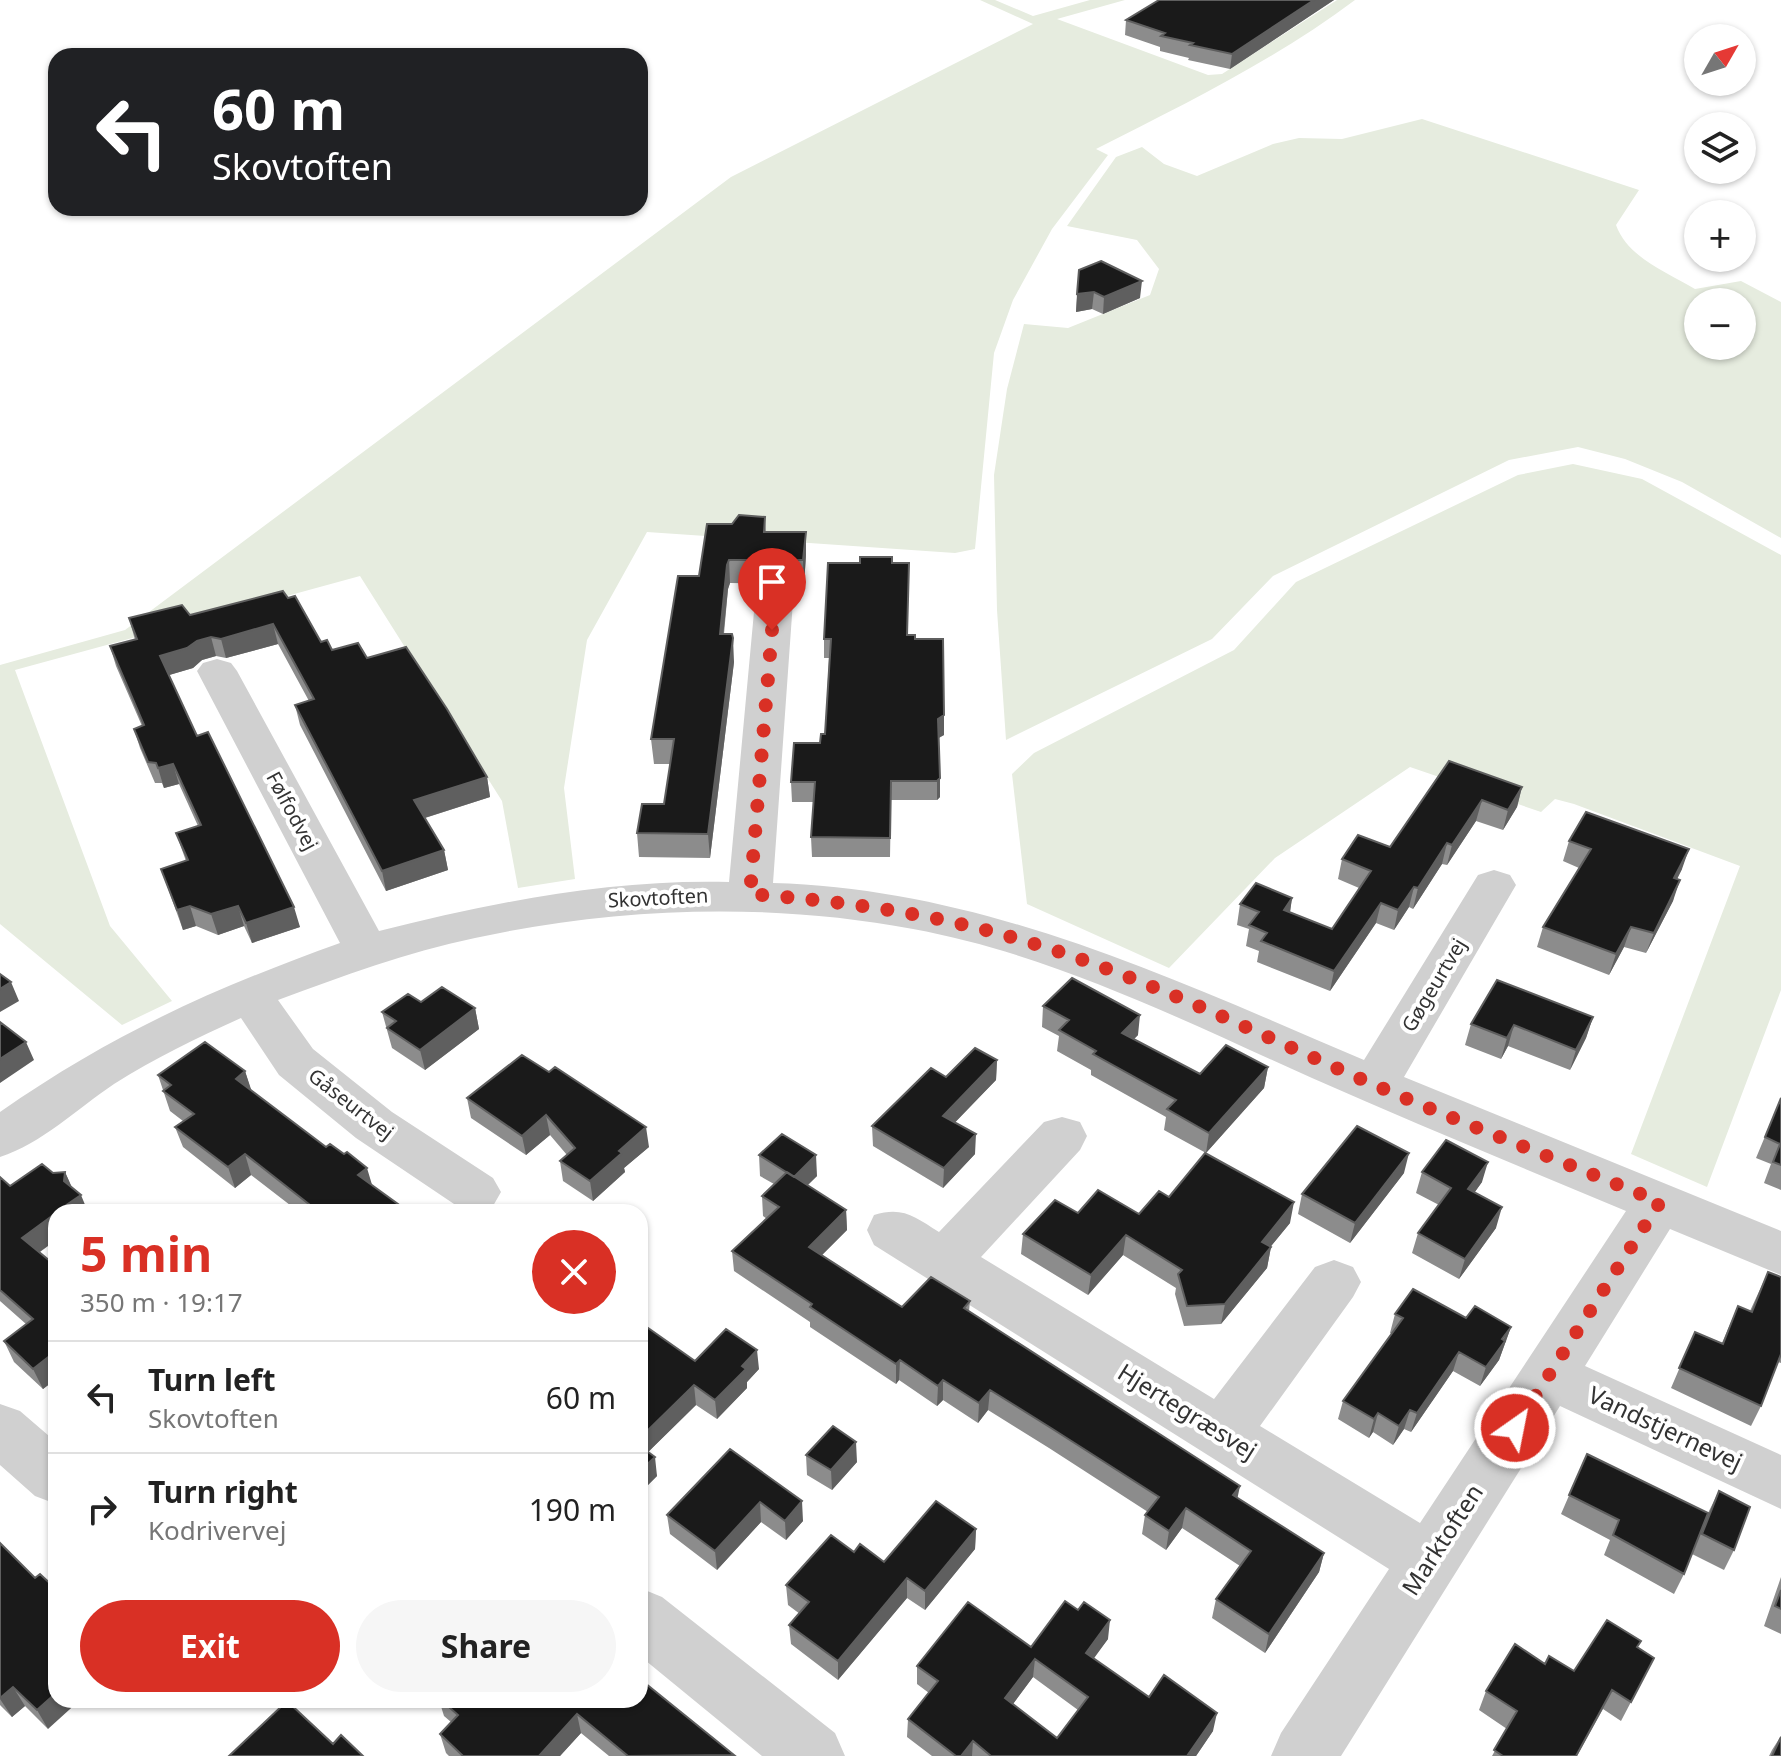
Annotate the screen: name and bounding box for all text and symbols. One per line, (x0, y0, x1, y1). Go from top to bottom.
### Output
north arrow (1684, 24, 1756, 96)
map controls (1684, 24, 1756, 360)
text: 60 m (212, 70, 345, 146)
icon: left (80, 80, 184, 184)
button: layers (1684, 112, 1756, 184)
text: Skovtoften (212, 142, 393, 191)
button: + (1684, 200, 1756, 272)
button: − (1684, 288, 1756, 360)
pin (738, 548, 806, 630)
icon: arrive (750, 560, 794, 604)
street label: Følfodvej (260, 767, 324, 855)
street label: Skovtoften (607, 881, 709, 914)
street label: Gøgeurtvej (1395, 933, 1472, 1037)
street label: Gåseurtvej (303, 1062, 399, 1145)
text: 5 min (80, 1221, 212, 1286)
button: close (532, 1230, 616, 1314)
text: 350 m · 19:17 (80, 1284, 243, 1320)
street label: Hjertegræsvej (1112, 1355, 1264, 1467)
text: Turn left (148, 1359, 276, 1400)
icon: left (80, 1375, 124, 1419)
text: 60 m (546, 1377, 616, 1418)
street label: Vandstjernevej (1583, 1377, 1748, 1478)
position arrow (1473, 1386, 1557, 1470)
text: Skovtoften (148, 1400, 279, 1436)
text: Turn right (148, 1471, 298, 1512)
street label: Marktoften (1393, 1477, 1490, 1601)
icon: right (80, 1487, 124, 1531)
text: 190 m (529, 1489, 616, 1530)
text: Kodrivervej (148, 1512, 286, 1548)
button: Exit (80, 1600, 340, 1692)
button: Share (356, 1600, 616, 1692)

